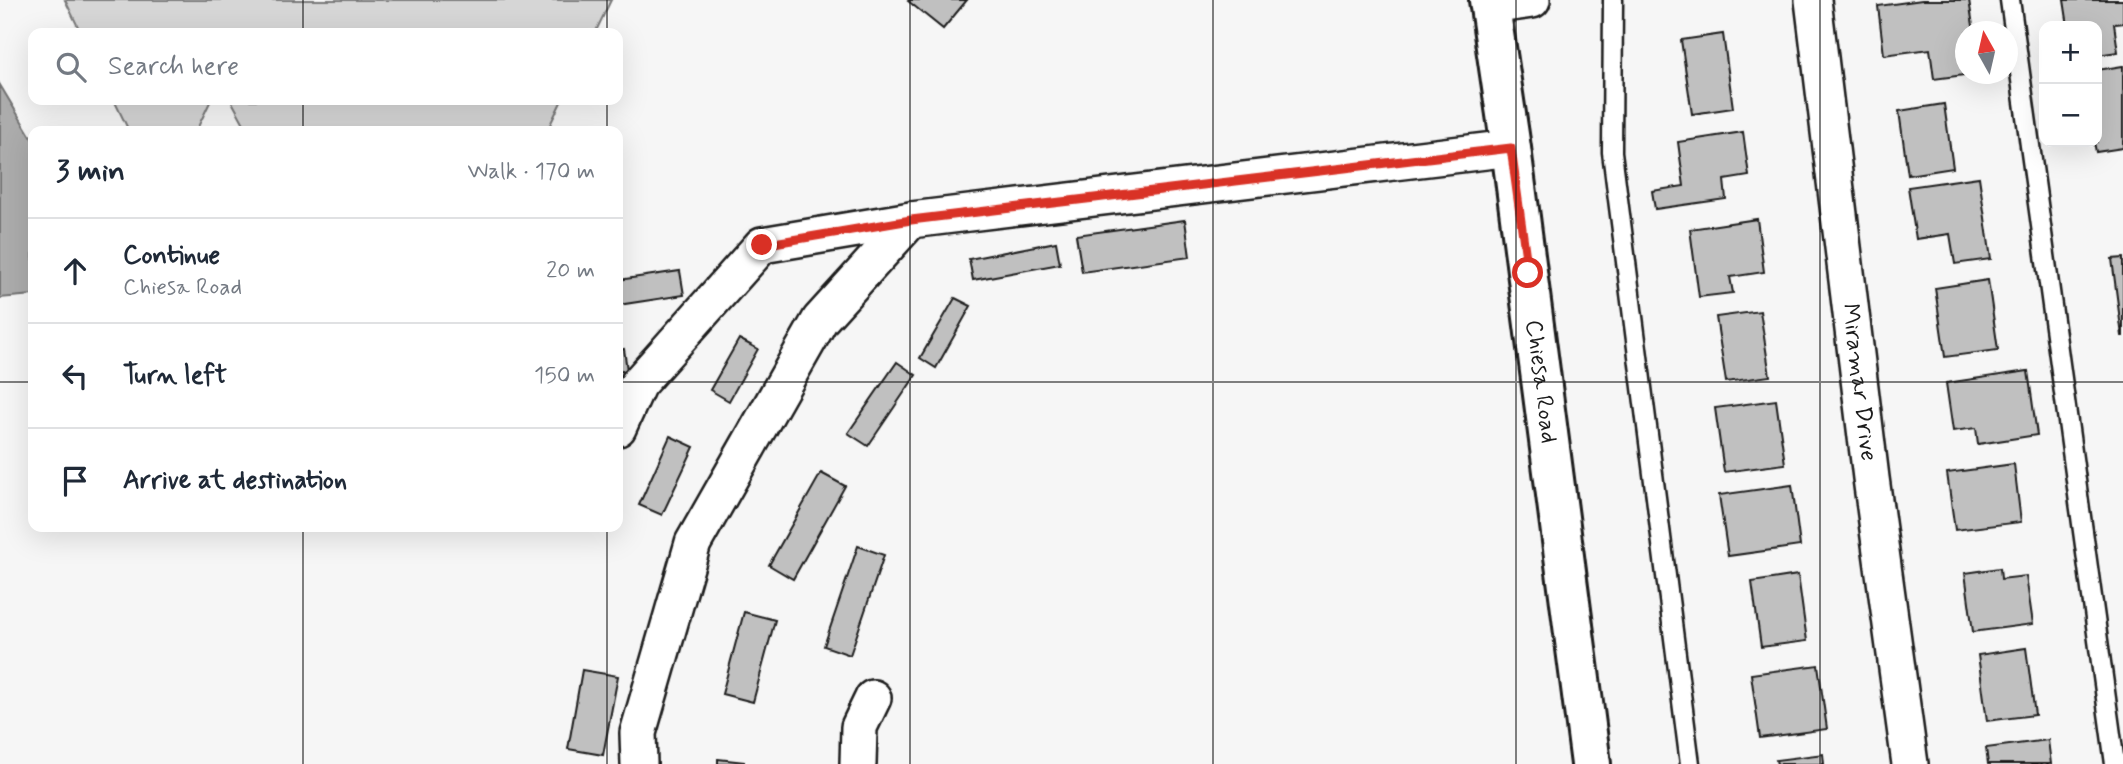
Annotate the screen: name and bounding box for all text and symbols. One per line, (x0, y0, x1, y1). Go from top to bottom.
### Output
north arrow (1955, 21, 2018, 84)
map controls (2039, 21, 2102, 147)
button: + (2039, 21, 2102, 84)
search box (28, 28, 623, 105)
icon: search (52, 48, 90, 86)
text: Search here (108, 50, 239, 84)
button: − (2039, 84, 2102, 147)
text: 3 min (56, 152, 125, 191)
text: Walk · 170 m (467, 157, 595, 187)
route end (746, 229, 777, 260)
text: Continue (123, 239, 220, 273)
icon: ahead (56, 252, 94, 290)
text: 20 m (546, 256, 595, 286)
route start (1512, 257, 1543, 288)
text: Chiesa Road (123, 273, 242, 303)
street label: Miramar Drive (1834, 302, 1884, 463)
street label: Chiesa Road (1518, 318, 1565, 445)
icon: left (56, 357, 94, 395)
text: Turn left (123, 359, 227, 393)
text: 150 m (534, 361, 595, 391)
icon: arrive (56, 462, 94, 500)
text: Arrive at destination (123, 464, 347, 498)

